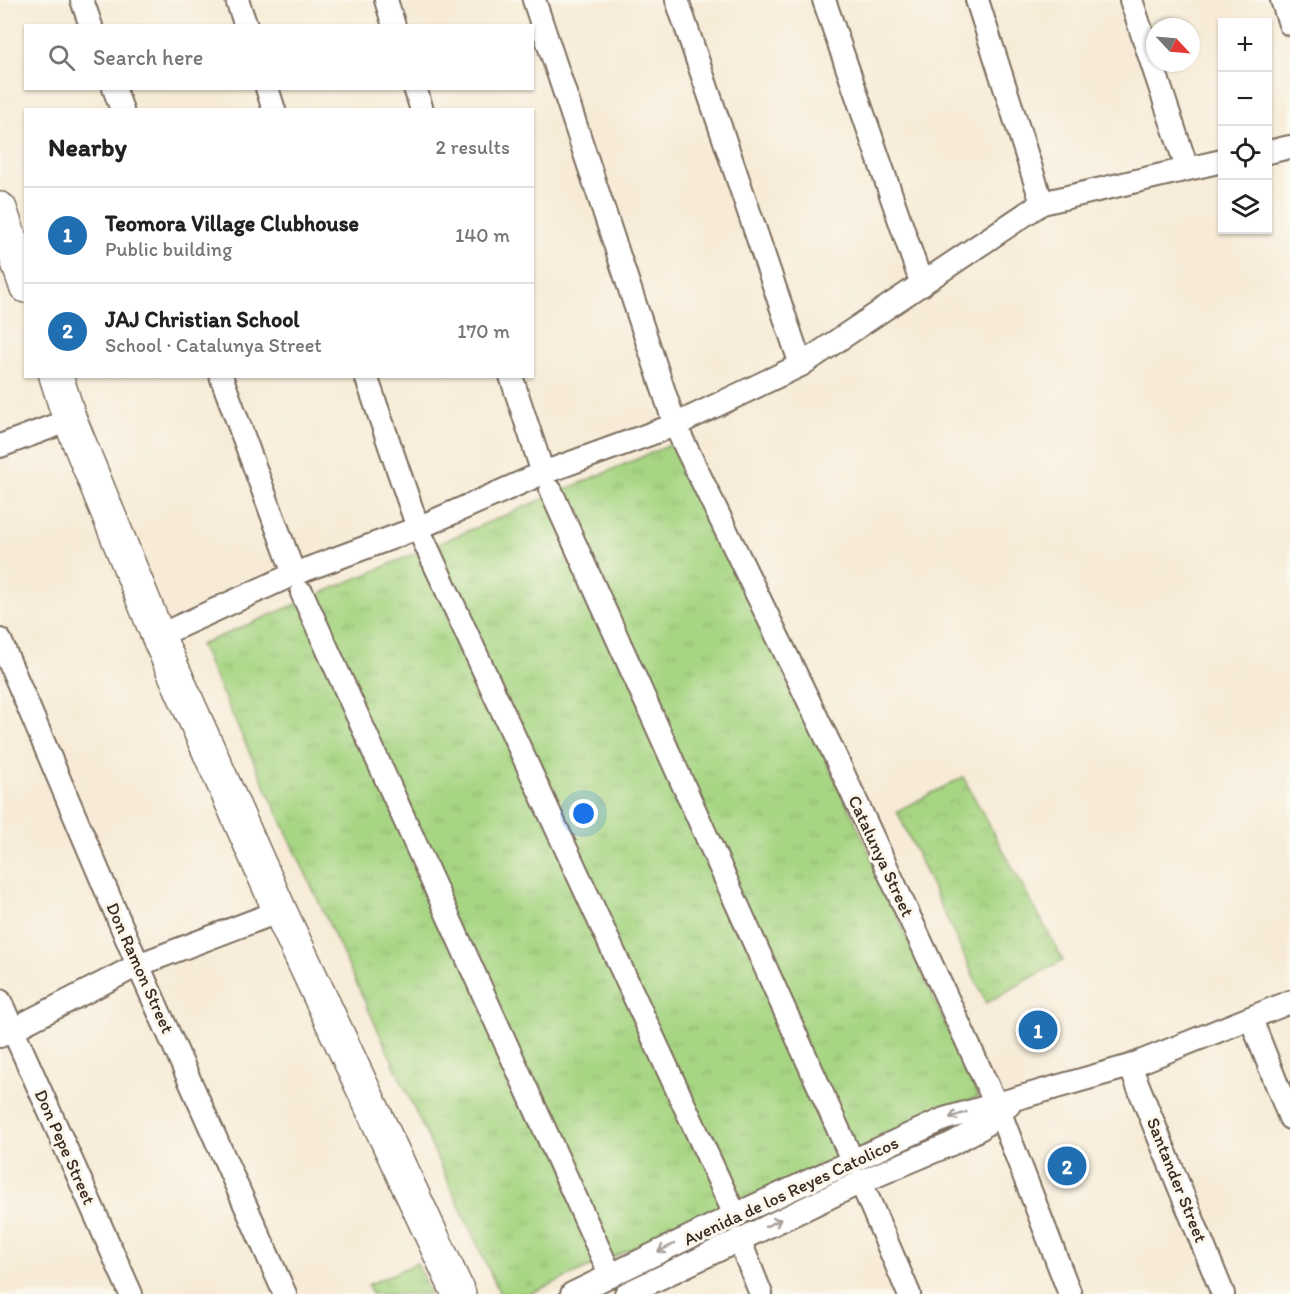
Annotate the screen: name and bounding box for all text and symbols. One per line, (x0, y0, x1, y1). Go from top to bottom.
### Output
north arrow (1146, 18, 1200, 72)
map controls (1218, 18, 1272, 234)
button: + (1218, 18, 1272, 72)
search box (24, 24, 534, 90)
icon: search (45, 41, 78, 74)
text: Search here (93, 44, 203, 71)
button: − (1218, 72, 1272, 126)
button: locate (1218, 126, 1272, 180)
text: Nearby (48, 131, 127, 163)
text: 2 results (436, 135, 510, 159)
button: layers (1218, 180, 1272, 234)
text: Teomora Village Clubhouse (105, 210, 359, 237)
text: 1 (63, 223, 72, 247)
text: 140 m (455, 223, 510, 247)
text: Public building (105, 237, 232, 261)
text: JAJ Christian School (105, 306, 300, 333)
text: 2 (62, 319, 73, 343)
text: 170 m (457, 319, 510, 343)
text: School · Catalunya Street (105, 333, 322, 357)
street label: Catalunya Street (843, 792, 919, 920)
your location (569, 799, 598, 828)
street label: Don Ramon Street (101, 899, 179, 1037)
pin: 1 (1018, 1008, 1058, 1052)
street label: Don Pepe Street (30, 1086, 100, 1208)
one-way arrow (949, 1110, 968, 1121)
street label: Santander Street (1142, 1114, 1212, 1246)
street label: Avenida de los Reyes Catolicos (680, 1131, 902, 1251)
pin: 2 (1048, 1144, 1086, 1188)
one-way arrow (763, 1216, 781, 1228)
one-way arrow (658, 1243, 676, 1255)

